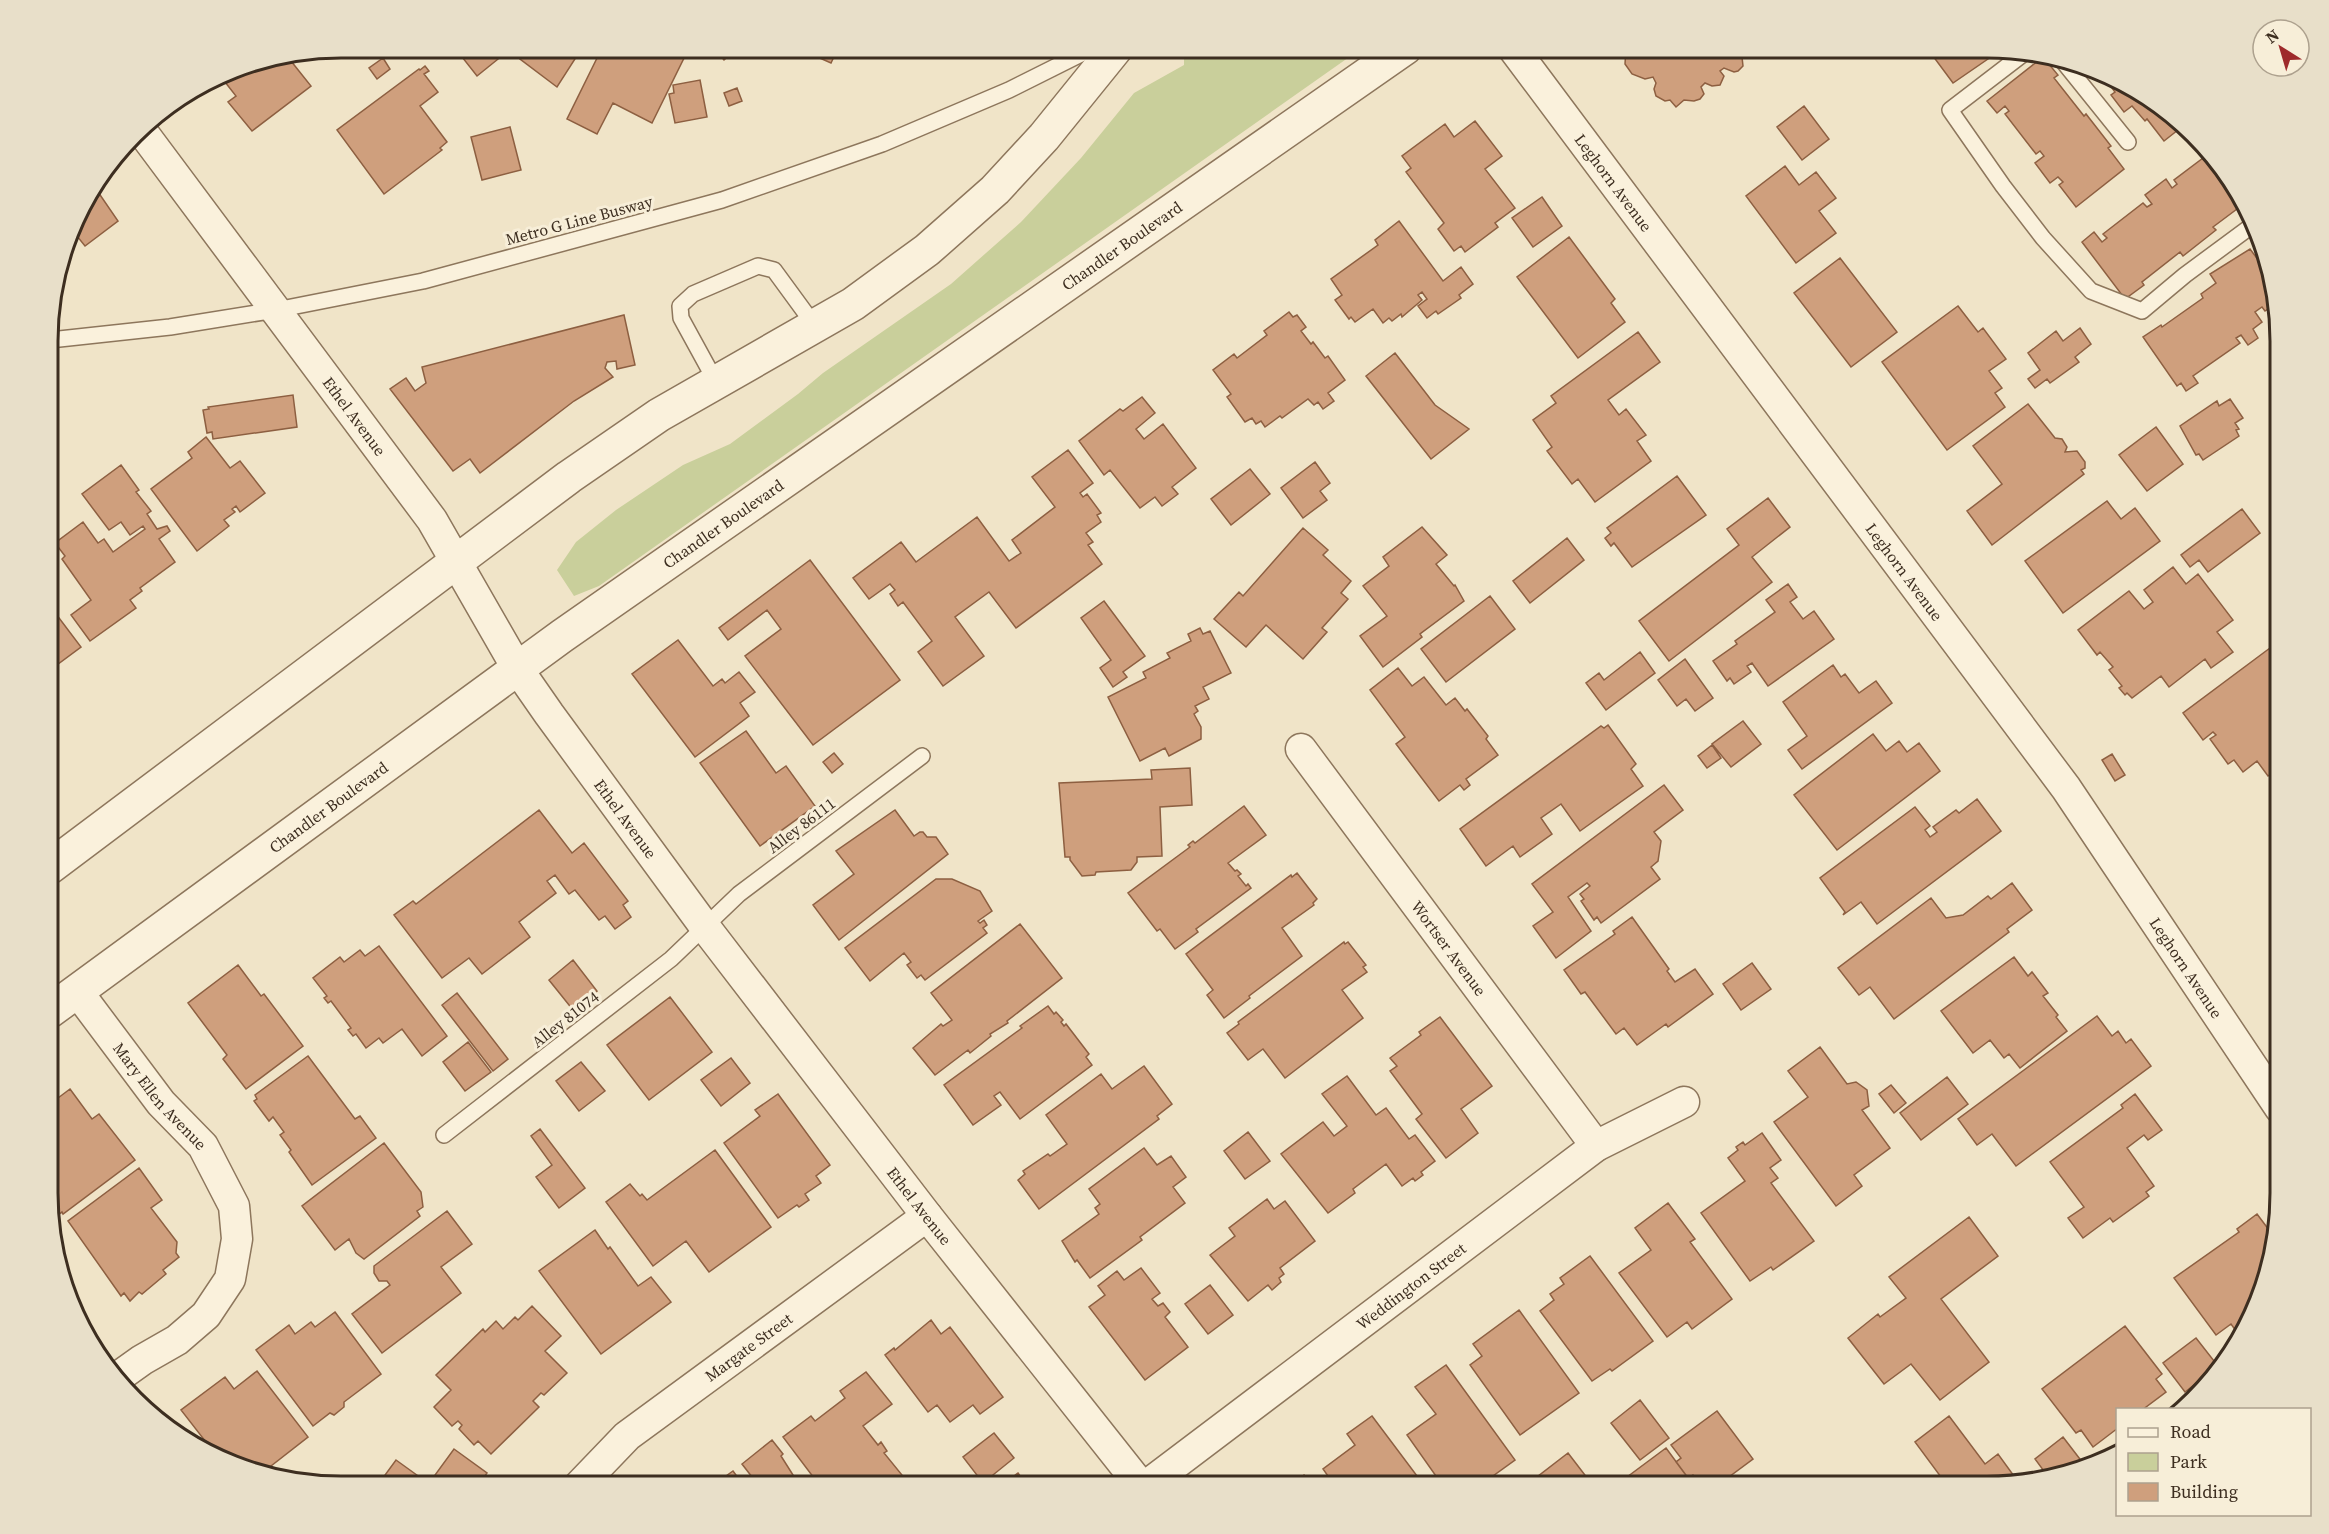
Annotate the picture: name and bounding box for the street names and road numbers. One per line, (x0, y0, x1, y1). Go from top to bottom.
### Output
street label: Leghorn Avenue (1570, 129, 1657, 236)
street label: Metro G Line Busway (503, 190, 656, 250)
street label: Chandler Boulevard (1057, 196, 1186, 295)
street label: Ethel Avenue (318, 372, 391, 460)
street label: Chandler Boulevard (658, 474, 788, 573)
street label: Leghorn Avenue (1861, 518, 1948, 625)
street label: Chandler Boulevard (264, 756, 392, 858)
street label: Ethel Avenue (589, 774, 662, 863)
street label: Alley 86111 (762, 792, 840, 858)
street label: Wortser Avenue (1406, 896, 1492, 1000)
street label: Leghorn Avenue (2144, 913, 2228, 1022)
street label: Alley 81074 (527, 986, 603, 1052)
street label: Mary Ellen Avenue (108, 1038, 212, 1154)
street label: Ethel Avenue (882, 1162, 957, 1250)
street label: Weddington Street (1352, 1237, 1471, 1334)
street label: Margate Street (700, 1307, 797, 1386)

